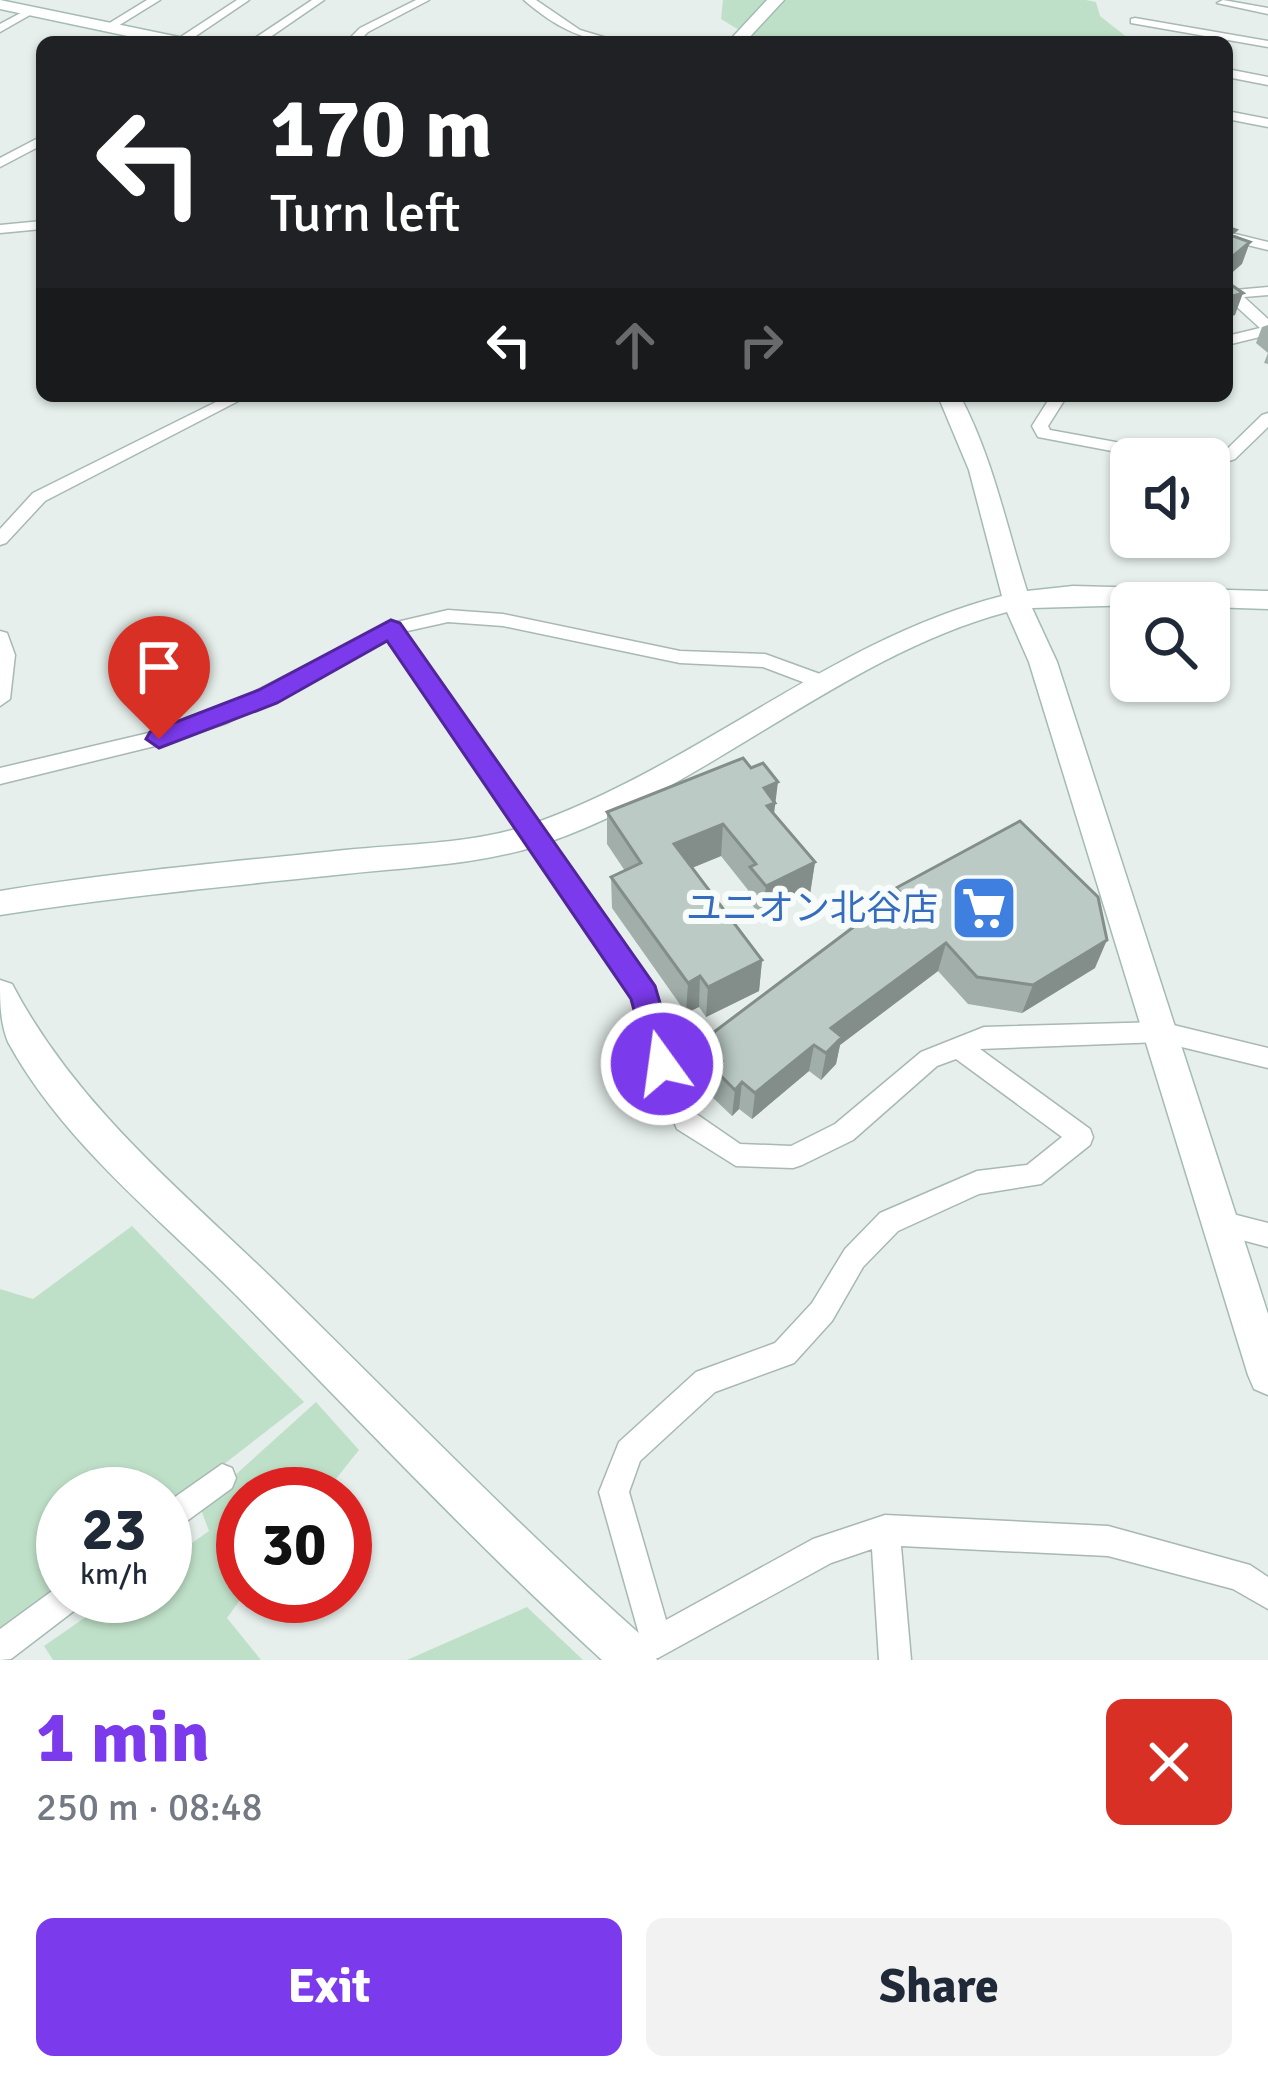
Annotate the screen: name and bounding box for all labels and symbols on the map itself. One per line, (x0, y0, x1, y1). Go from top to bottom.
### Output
pin (108, 616, 210, 739)
supermarket icon: ユニオン北谷店 (949, 873, 1019, 943)
place label: ユニオン北谷店 (686, 886, 938, 931)
position arrow (599, 1001, 725, 1127)
speed limit sign: 30 (216, 1467, 372, 1623)

